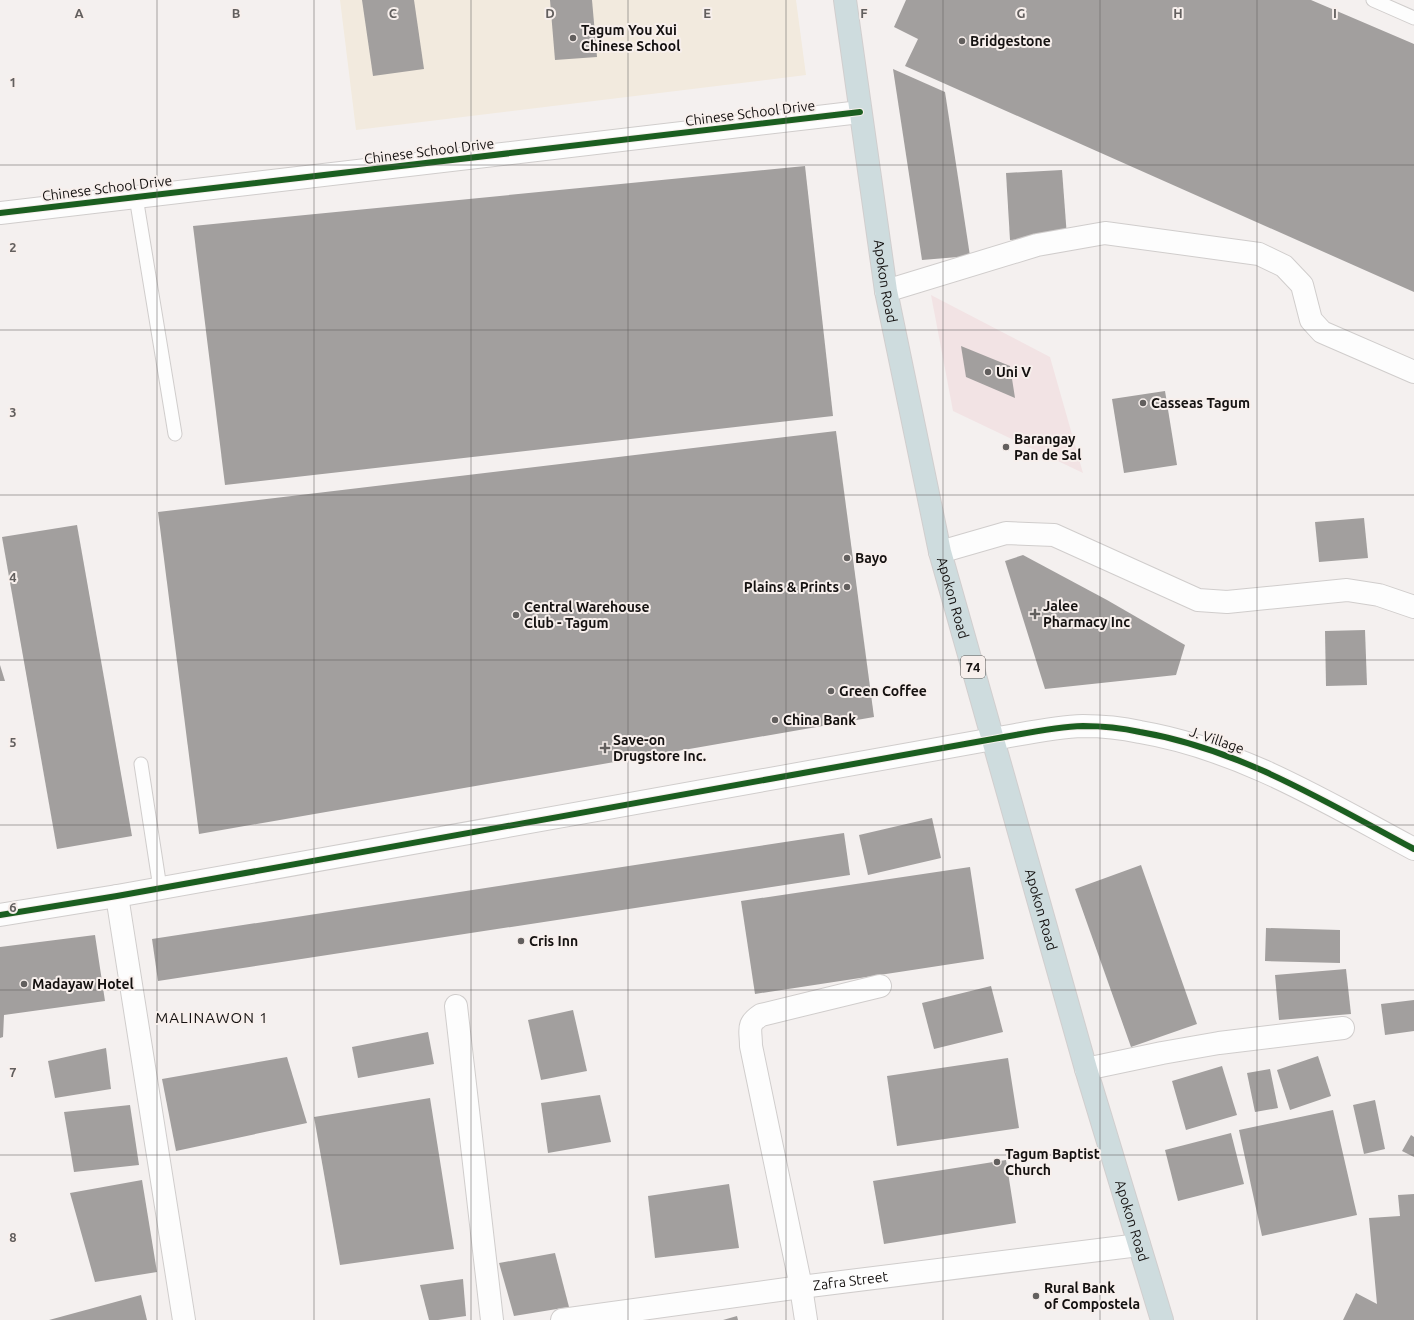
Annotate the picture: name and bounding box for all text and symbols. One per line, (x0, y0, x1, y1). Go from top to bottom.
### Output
text: A (74, 6, 84, 20)
text: B (232, 6, 241, 20)
text: C (389, 6, 398, 20)
text: D (545, 6, 555, 20)
text: E (703, 6, 711, 20)
text: F (860, 6, 868, 20)
text: G (1017, 6, 1026, 20)
text: H (1173, 6, 1183, 20)
text: I (1333, 6, 1337, 20)
place label: Tagum You Xui Chinese School (581, 22, 680, 54)
marker: Tagum You Xui Chinese School (568, 33, 578, 43)
place label: Bridgestone (970, 33, 1051, 49)
marker: Bridgestone (957, 36, 967, 46)
text: 1 (9, 75, 17, 89)
street label: Chinese School Drive (684, 97, 816, 129)
street label: Chinese School Drive (363, 135, 495, 167)
street label: Chinese School Drive (41, 172, 173, 204)
street label: Apokon Road (871, 238, 900, 324)
text: 2 (9, 240, 17, 254)
place label: Uni V (996, 364, 1031, 380)
marker: Uni V (983, 367, 993, 377)
place label: Casseas Tagum (1151, 395, 1250, 411)
marker: Casseas Tagum (1138, 398, 1148, 408)
text: 3 (9, 405, 17, 419)
place label: Barangay Pan de Sal (1014, 431, 1081, 463)
marker: Barangay Pan de Sal (1001, 442, 1011, 452)
place label: Bayo (855, 550, 887, 566)
marker: Bayo (842, 553, 852, 563)
street label: Apokon Road (934, 555, 972, 640)
text: 4 (9, 570, 17, 584)
place label: Plains & Prints (744, 579, 839, 595)
marker: Plains & Prints (842, 582, 852, 592)
place label: Jalee Pharmacy Inc (1043, 598, 1130, 630)
place label: Central Warehouse Club - Tagum (524, 599, 650, 631)
marker: Jalee Pharmacy Inc (1030, 609, 1040, 619)
marker: Central Warehouse Club - Tagum (511, 610, 521, 620)
road number: 74 (961, 656, 985, 678)
place label: Green Coffee (839, 683, 927, 699)
marker: Green Coffee (826, 686, 836, 696)
place label: China Bank (783, 712, 856, 728)
marker: China Bank (770, 715, 780, 725)
street label: J. Village (1188, 723, 1246, 757)
place label: Save-on Drugstore Inc. (613, 732, 706, 764)
text: 5 (9, 735, 17, 749)
marker: Save-on Drugstore Inc. (600, 743, 610, 753)
street label: Apokon Road (1022, 867, 1060, 952)
text: 6 (9, 900, 17, 914)
place label: Cris Inn (529, 933, 578, 949)
marker: Cris Inn (516, 936, 526, 946)
place label: Madayaw Hotel (32, 976, 134, 992)
marker: Madayaw Hotel (19, 979, 29, 989)
district label: MALINAWON 1 (155, 1009, 269, 1026)
text: 7 (9, 1065, 17, 1079)
place label: Tagum Baptist Church (1005, 1146, 1100, 1178)
marker: Tagum Baptist Church (992, 1157, 1002, 1167)
street label: Apokon Road (1112, 1178, 1152, 1263)
text: 8 (9, 1230, 17, 1244)
street label: Zafra Street (812, 1268, 889, 1293)
place label: Rural Bank of Compostela (1044, 1280, 1140, 1312)
marker: Rural Bank of Compostela (1031, 1291, 1041, 1301)

